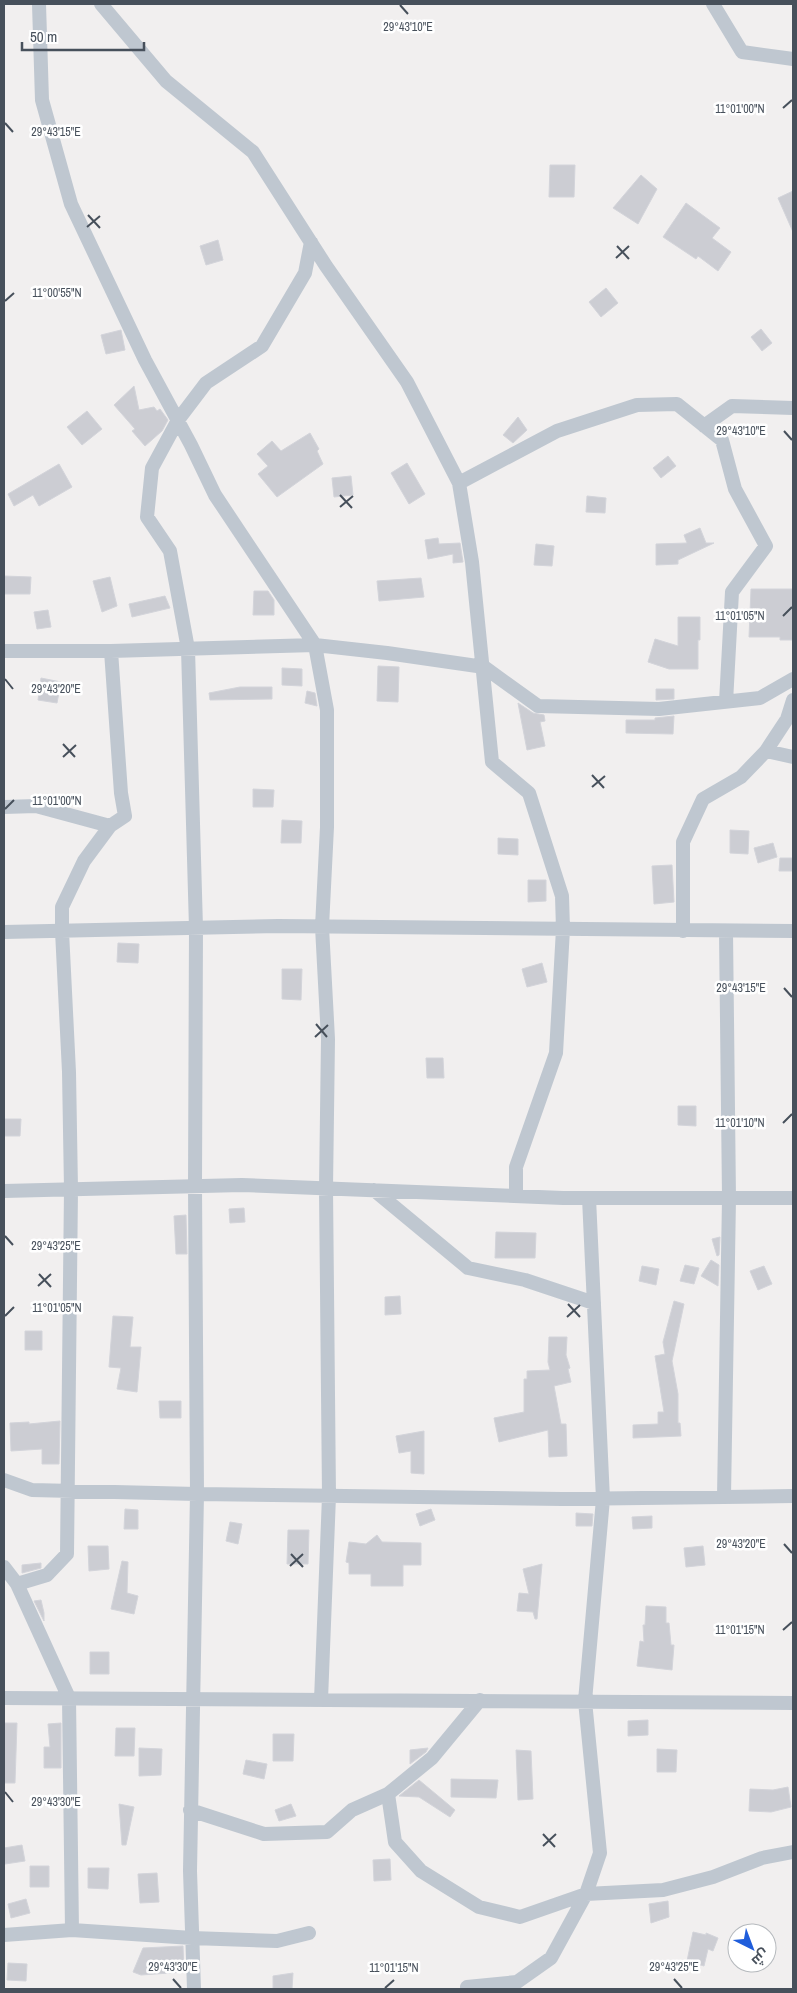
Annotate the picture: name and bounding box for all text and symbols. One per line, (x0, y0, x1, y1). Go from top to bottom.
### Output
text: 29°43'10"E (383, 19, 433, 35)
scale bar (22, 20, 145, 52)
text: 50 m (30, 26, 57, 47)
text: 11°01'00"N (715, 101, 765, 117)
text: 29°43'15"E (31, 124, 81, 140)
text: 11°00'55"N (32, 285, 82, 301)
text: 29°43'10"E (716, 423, 766, 439)
text: 11°01'05"N (715, 608, 765, 624)
text: 29°43'20"E (31, 681, 81, 697)
text: 11°01'00"N (32, 793, 82, 809)
text: 29°43'15"E (716, 980, 766, 996)
text: 11°01'10"N (715, 1115, 765, 1131)
text: 29°43'25"E (31, 1238, 81, 1254)
text: 11°01'05"N (32, 1300, 82, 1316)
text: 29°43'20"E (716, 1536, 766, 1552)
text: 11°01'15"N (715, 1622, 765, 1638)
text: 29°43'30"E (31, 1794, 81, 1810)
north arrow (727, 1923, 777, 1973)
text: ش (748, 1945, 773, 1970)
text: 29°43'30"E (148, 1959, 198, 1975)
text: 29°43'25"E (649, 1959, 699, 1975)
text: 11°01'15"N (369, 1960, 419, 1976)

